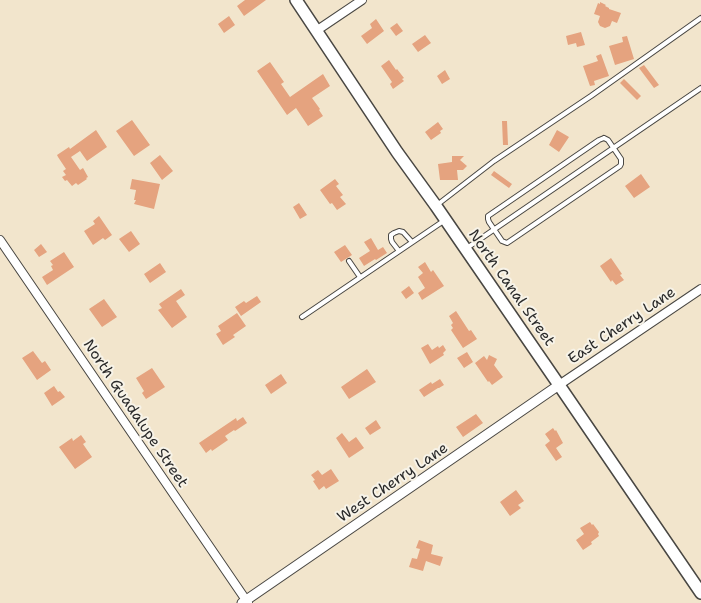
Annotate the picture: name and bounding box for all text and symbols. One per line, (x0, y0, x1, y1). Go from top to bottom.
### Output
street label: North Canal Street (464, 226, 558, 350)
street label: East Cherry Lane (565, 283, 679, 369)
street label: North Guadalupe Street (79, 337, 191, 491)
street label: West Cherry Lane (334, 439, 452, 527)

